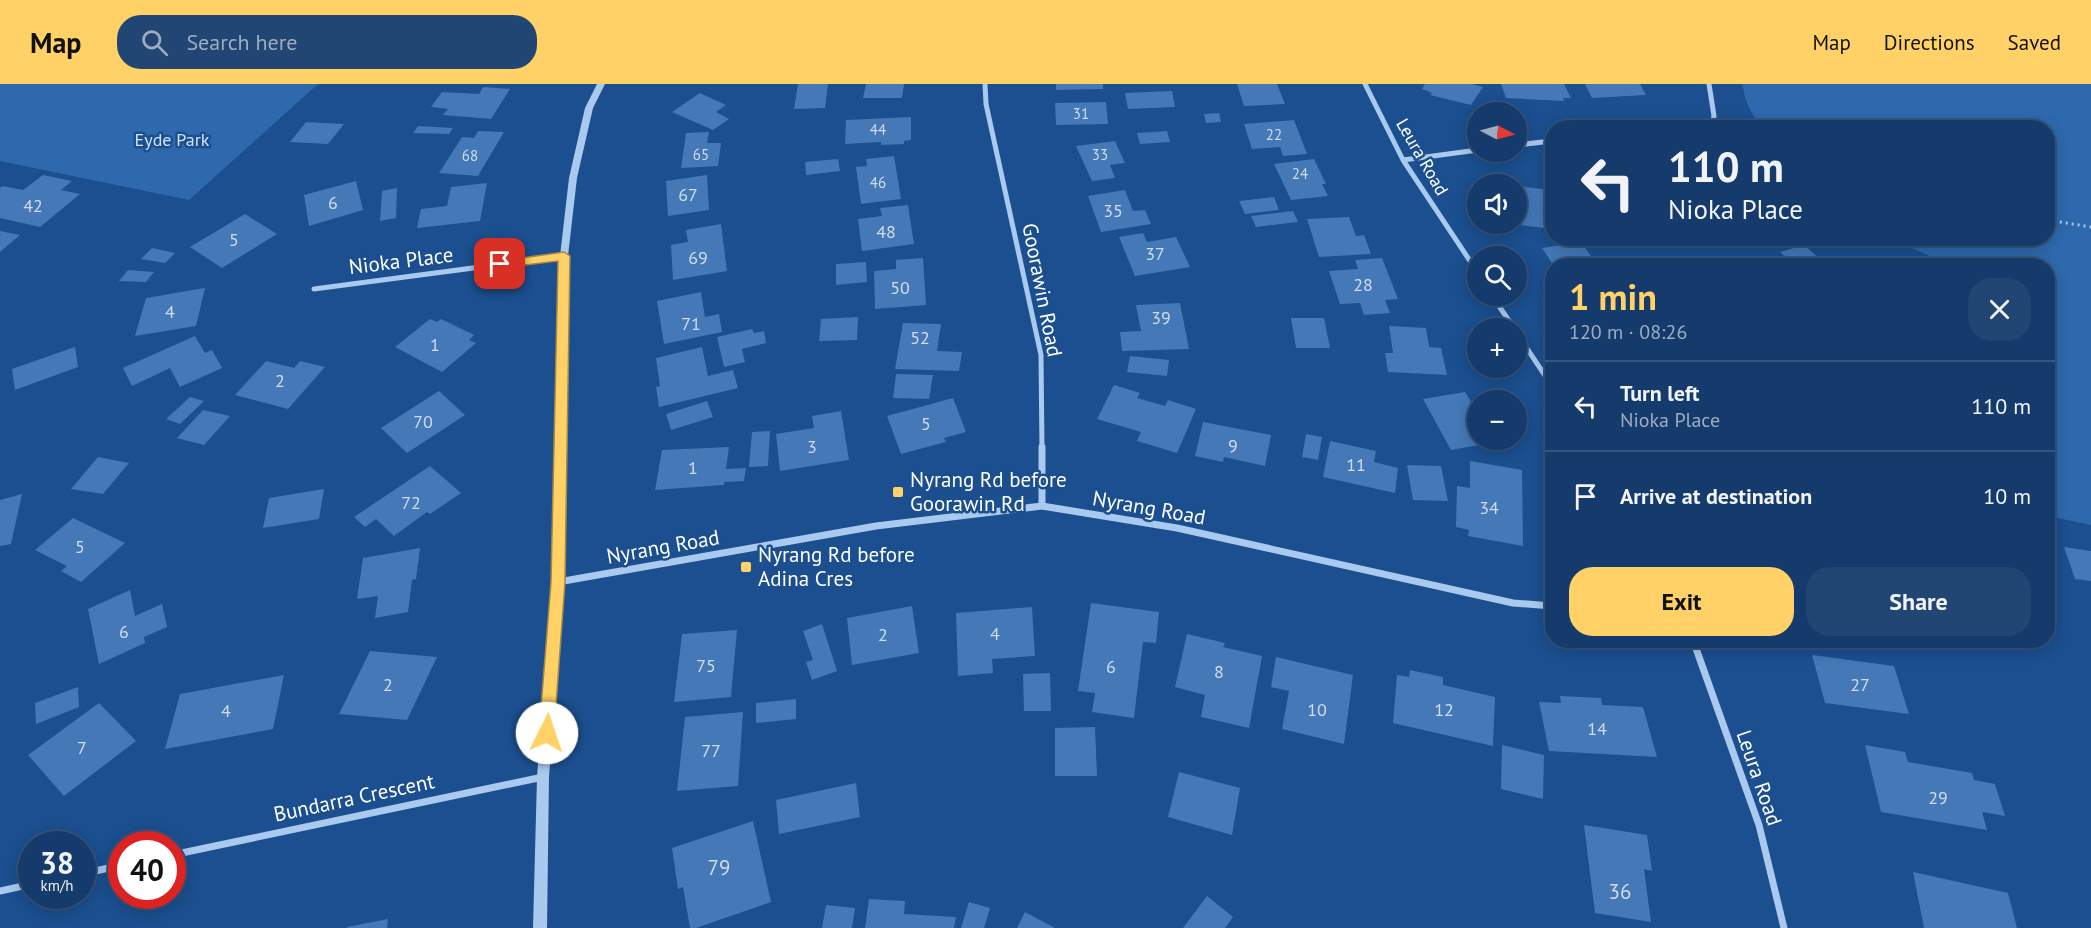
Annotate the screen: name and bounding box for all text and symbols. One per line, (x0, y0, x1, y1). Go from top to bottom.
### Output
search box (117, 15, 537, 69)
text: Map (30, 24, 81, 61)
icon: search (138, 26, 171, 59)
text: Search here (186, 28, 297, 56)
text: Map (1812, 29, 1851, 56)
text: Directions (1884, 29, 1975, 56)
text: Saved (2008, 29, 2061, 56)
north arrow (1467, 102, 1527, 162)
map controls (1467, 102, 1527, 450)
house number: 31 (1073, 104, 1089, 123)
street label: Leura Road (1391, 114, 1454, 199)
house number: 44 (870, 120, 886, 139)
house number: 22 (1266, 125, 1282, 144)
park label: Eyde Park (135, 128, 210, 151)
text: 110 m (1668, 139, 1784, 194)
icon: left (1569, 144, 1647, 222)
house number: 65 (693, 145, 709, 164)
house number: 33 (1092, 145, 1108, 164)
house number: 68 (462, 146, 478, 165)
house number: 24 (1292, 164, 1308, 183)
house number: 46 (870, 173, 886, 192)
button: sound (1467, 174, 1527, 234)
house number: 67 (678, 183, 698, 206)
house number: 6 (328, 191, 338, 214)
text: Nioka Place (1668, 192, 1803, 226)
house number: 42 (23, 194, 43, 217)
house number: 35 (1103, 199, 1123, 222)
house number: 48 (876, 220, 896, 243)
street label: Goorawin Road (1016, 221, 1069, 359)
house number: 5 (229, 228, 239, 251)
pin (474, 238, 525, 289)
street label: Nioka Place (347, 241, 455, 280)
house number: 37 (1145, 242, 1165, 265)
house number: 69 (688, 246, 708, 269)
button: search (1467, 246, 1527, 306)
icon: arrive (483, 247, 516, 280)
house number: 28 (1353, 273, 1373, 296)
text: 1 min (1569, 273, 1657, 320)
house number: 50 (890, 276, 910, 299)
button: close (1968, 278, 2031, 341)
house number: 4 (165, 300, 175, 323)
house number: 39 (1151, 306, 1171, 329)
house number: 71 (681, 312, 701, 335)
button: + (1467, 318, 1527, 378)
text: 120 m · 08:26 (1569, 319, 1687, 345)
house number: 52 (910, 326, 930, 349)
house number: 1 (430, 333, 440, 356)
house number: 2 (275, 369, 285, 392)
text: Turn left (1620, 379, 1700, 407)
button: − (1467, 390, 1527, 450)
icon: left (1569, 390, 1602, 423)
text: 110 m (1971, 392, 2031, 420)
text: Nioka Place (1620, 407, 1720, 433)
house number: 70 (413, 410, 433, 433)
house number: 5 (921, 412, 931, 435)
house number: 9 (1228, 434, 1238, 457)
house number: 3 (807, 435, 817, 458)
house number: 11 (1346, 453, 1366, 476)
house number: 1 (688, 456, 698, 479)
place label: Nyrang Rd before Goorawin Rd (910, 466, 1067, 517)
icon: arrive (1569, 480, 1602, 513)
text: Arrive at destination (1620, 482, 1812, 510)
text: 10 m (1983, 482, 2031, 510)
street label: Nyrang Road (1090, 484, 1208, 531)
marker: Nyrang Rd before Goorawin Rd (891, 485, 905, 499)
house number: 72 (401, 491, 421, 514)
house number: 34 (1479, 496, 1499, 519)
street label: Nyrang Road (604, 523, 722, 570)
house number: 5 (75, 535, 85, 558)
place label: Nyrang Rd before Adina Cres (758, 541, 915, 592)
marker: Nyrang Rd before Adina Cres (739, 560, 753, 574)
button: Exit (1569, 567, 1794, 636)
button: Share (1806, 567, 2031, 636)
house number: 6 (119, 620, 129, 643)
house number: 4 (990, 622, 1000, 645)
house number: 2 (878, 623, 888, 646)
house number: 75 (696, 654, 716, 677)
house number: 6 (1106, 655, 1116, 678)
house number: 8 (1214, 660, 1224, 683)
house number: 2 (383, 673, 393, 696)
house number: 27 (1850, 673, 1870, 696)
house number: 10 (1307, 698, 1327, 721)
house number: 12 (1434, 698, 1454, 721)
house number: 4 (221, 699, 231, 722)
position arrow (515, 701, 579, 765)
house number: 14 (1587, 717, 1607, 740)
street label: Leura Road (1731, 727, 1788, 829)
house number: 7 (77, 736, 87, 759)
house number: 77 (701, 739, 721, 762)
street label: Bundarra Crescent (271, 767, 437, 828)
house number: 29 (1928, 786, 1948, 809)
speed limit sign: 40 (108, 831, 186, 909)
text: 38 (40, 843, 74, 882)
house number: 79 (708, 854, 730, 881)
text: km/h (41, 876, 73, 895)
house number: 36 (1609, 878, 1631, 905)

